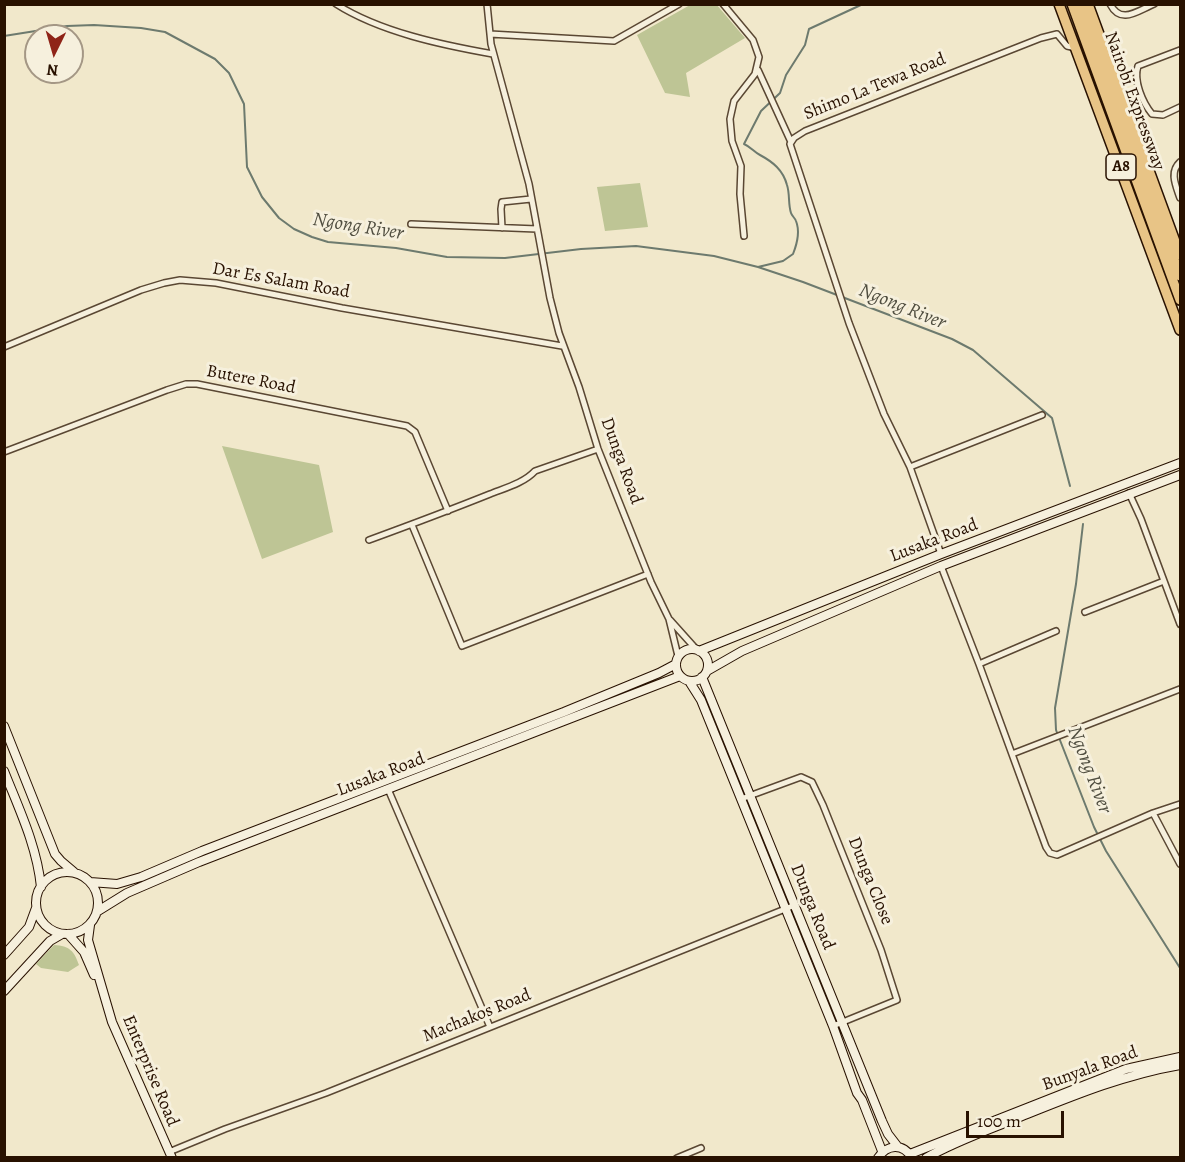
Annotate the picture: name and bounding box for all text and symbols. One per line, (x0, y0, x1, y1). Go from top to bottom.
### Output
north arrow (24, 24, 84, 84)
street label: Nairobi Expressway (1099, 29, 1169, 173)
street label: Shimo La Tewa Road (801, 49, 949, 125)
text: N (46, 58, 59, 81)
road number: A8 (1106, 154, 1136, 180)
water label: Ngong River (311, 208, 405, 246)
street label: Dar Es Salam Road (211, 258, 351, 304)
water label: Ngong River (855, 279, 949, 335)
street label: Butere Road (205, 361, 297, 399)
street label: Dunga Road (595, 415, 647, 507)
street label: Lusaka Road (887, 514, 981, 568)
water label: Ngong River (1061, 723, 1117, 817)
street label: Lusaka Road (334, 748, 428, 802)
street label: Dunga Close (843, 834, 897, 928)
street label: Dunga Road (785, 861, 839, 953)
street label: Machakos Road (420, 984, 534, 1048)
street label: Enterprise Road (117, 1012, 183, 1130)
street label: Bunyala Road (1039, 1042, 1141, 1096)
scale bar (969, 1099, 1066, 1137)
text: 100 m (977, 1109, 1021, 1133)

